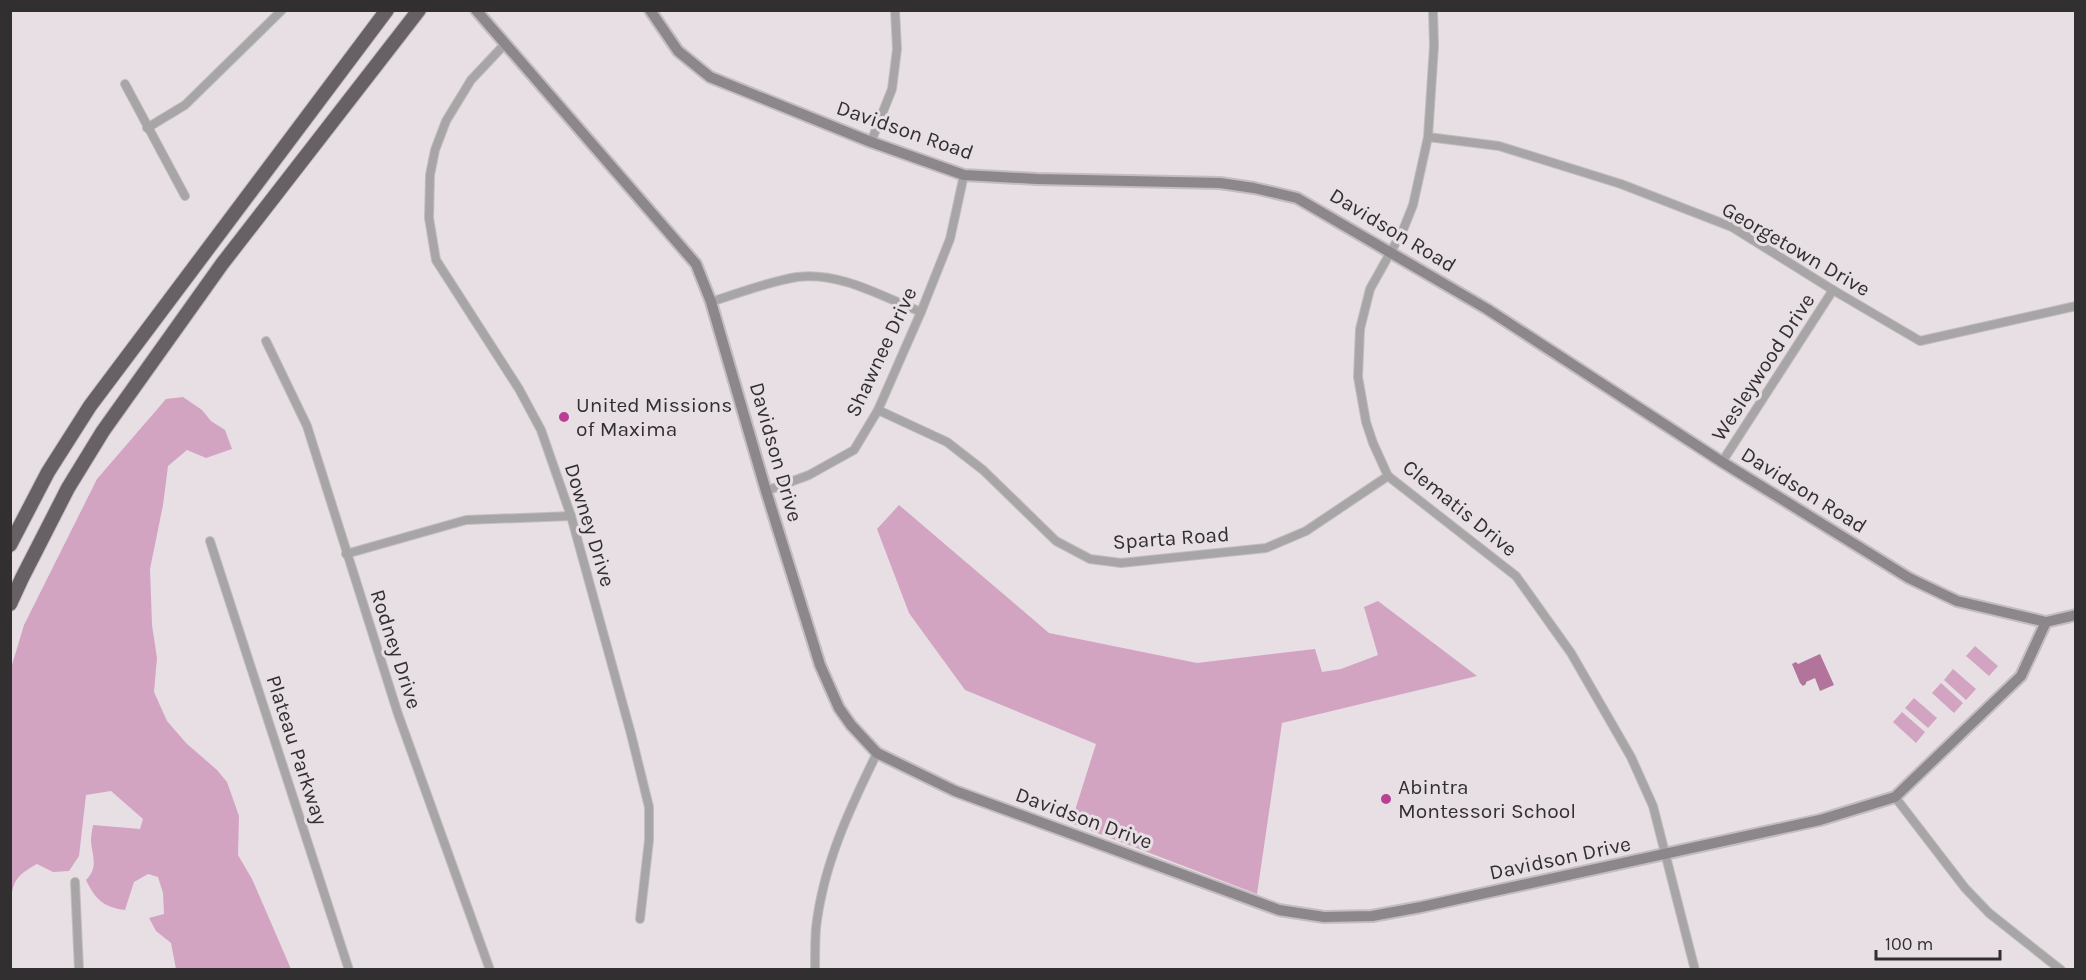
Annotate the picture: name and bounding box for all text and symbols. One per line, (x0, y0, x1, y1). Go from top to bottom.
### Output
street label: Davidson Road (833, 95, 977, 165)
street label: Davidson Road (1325, 183, 1461, 277)
street label: Georgetown Drive (1718, 197, 1874, 301)
street label: Shawnee Drive (840, 283, 922, 421)
street label: Wesleywood Drive (1706, 289, 1820, 445)
street label: Davidson Drive (745, 380, 807, 524)
place label: United Missions of Maxima (576, 393, 732, 441)
marker: United Missions of Maxima (557, 410, 571, 424)
street label: Davidson Road (1737, 442, 1871, 538)
street label: Clematis Drive (1398, 455, 1522, 561)
street label: Downey Drive (560, 460, 620, 590)
street label: Sparta Road (1112, 522, 1230, 554)
street label: Rodney Drive (365, 586, 427, 712)
street label: Plateau Parkway (261, 672, 333, 828)
place label: Abintra Montessori School (1398, 775, 1576, 823)
street label: Davidson Drive (1012, 782, 1156, 854)
marker: Abintra Montessori School (1379, 792, 1393, 806)
street label: Davidson Drive (1487, 831, 1633, 885)
scale bar (1876, 923, 2000, 961)
text: 100 m (1885, 933, 1933, 955)

